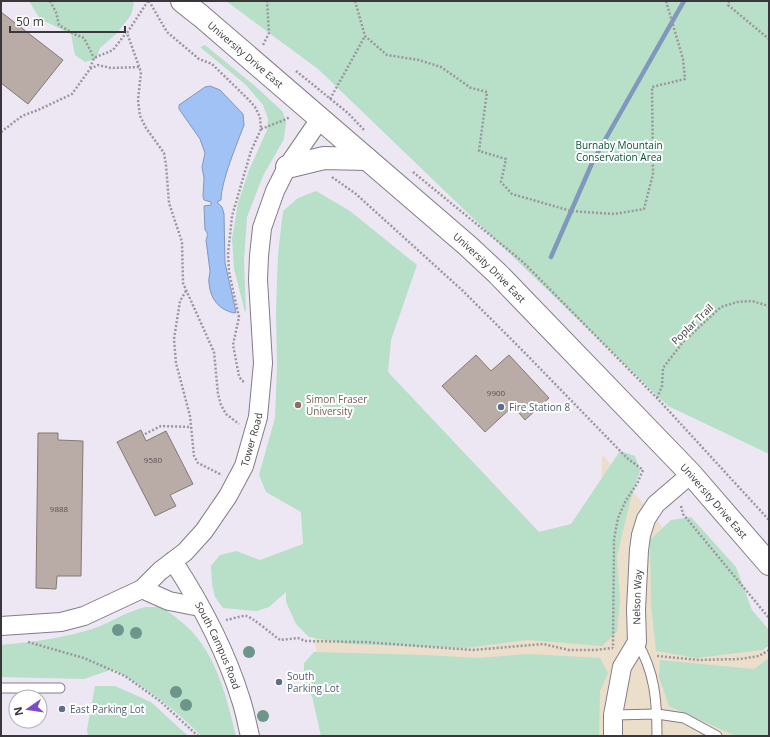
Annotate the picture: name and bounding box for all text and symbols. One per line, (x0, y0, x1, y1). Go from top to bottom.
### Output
scale bar (10, 8, 125, 34)
text: 50 m (16, 13, 44, 30)
street label: University Drive East (205, 18, 287, 91)
park label: Burnaby Mountain Conservation Area (575, 138, 663, 164)
street label: University Drive East (450, 229, 529, 306)
street label: Poplar Trail (668, 301, 716, 347)
house number: 9900 (487, 387, 506, 398)
place label: Simon Fraser University (306, 392, 367, 418)
marker: Simon Fraser University (293, 400, 303, 410)
place label: Fire Station 8 (509, 400, 570, 414)
marker: Fire Station 8 (496, 402, 506, 412)
street label: Tower Road (237, 412, 265, 468)
house number: 9580 (144, 454, 163, 465)
street label: University Drive East (677, 460, 751, 542)
house number: 9888 (50, 503, 69, 514)
street label: Nelson Way (629, 568, 645, 625)
street label: South Campus Road (192, 599, 244, 691)
place label: South Parking Lot (287, 669, 340, 695)
marker: South Parking Lot (274, 677, 284, 687)
north arrow (8, 689, 48, 729)
place label: East Parking Lot (70, 702, 145, 716)
marker: East Parking Lot (57, 704, 67, 714)
text: N (9, 705, 26, 717)

